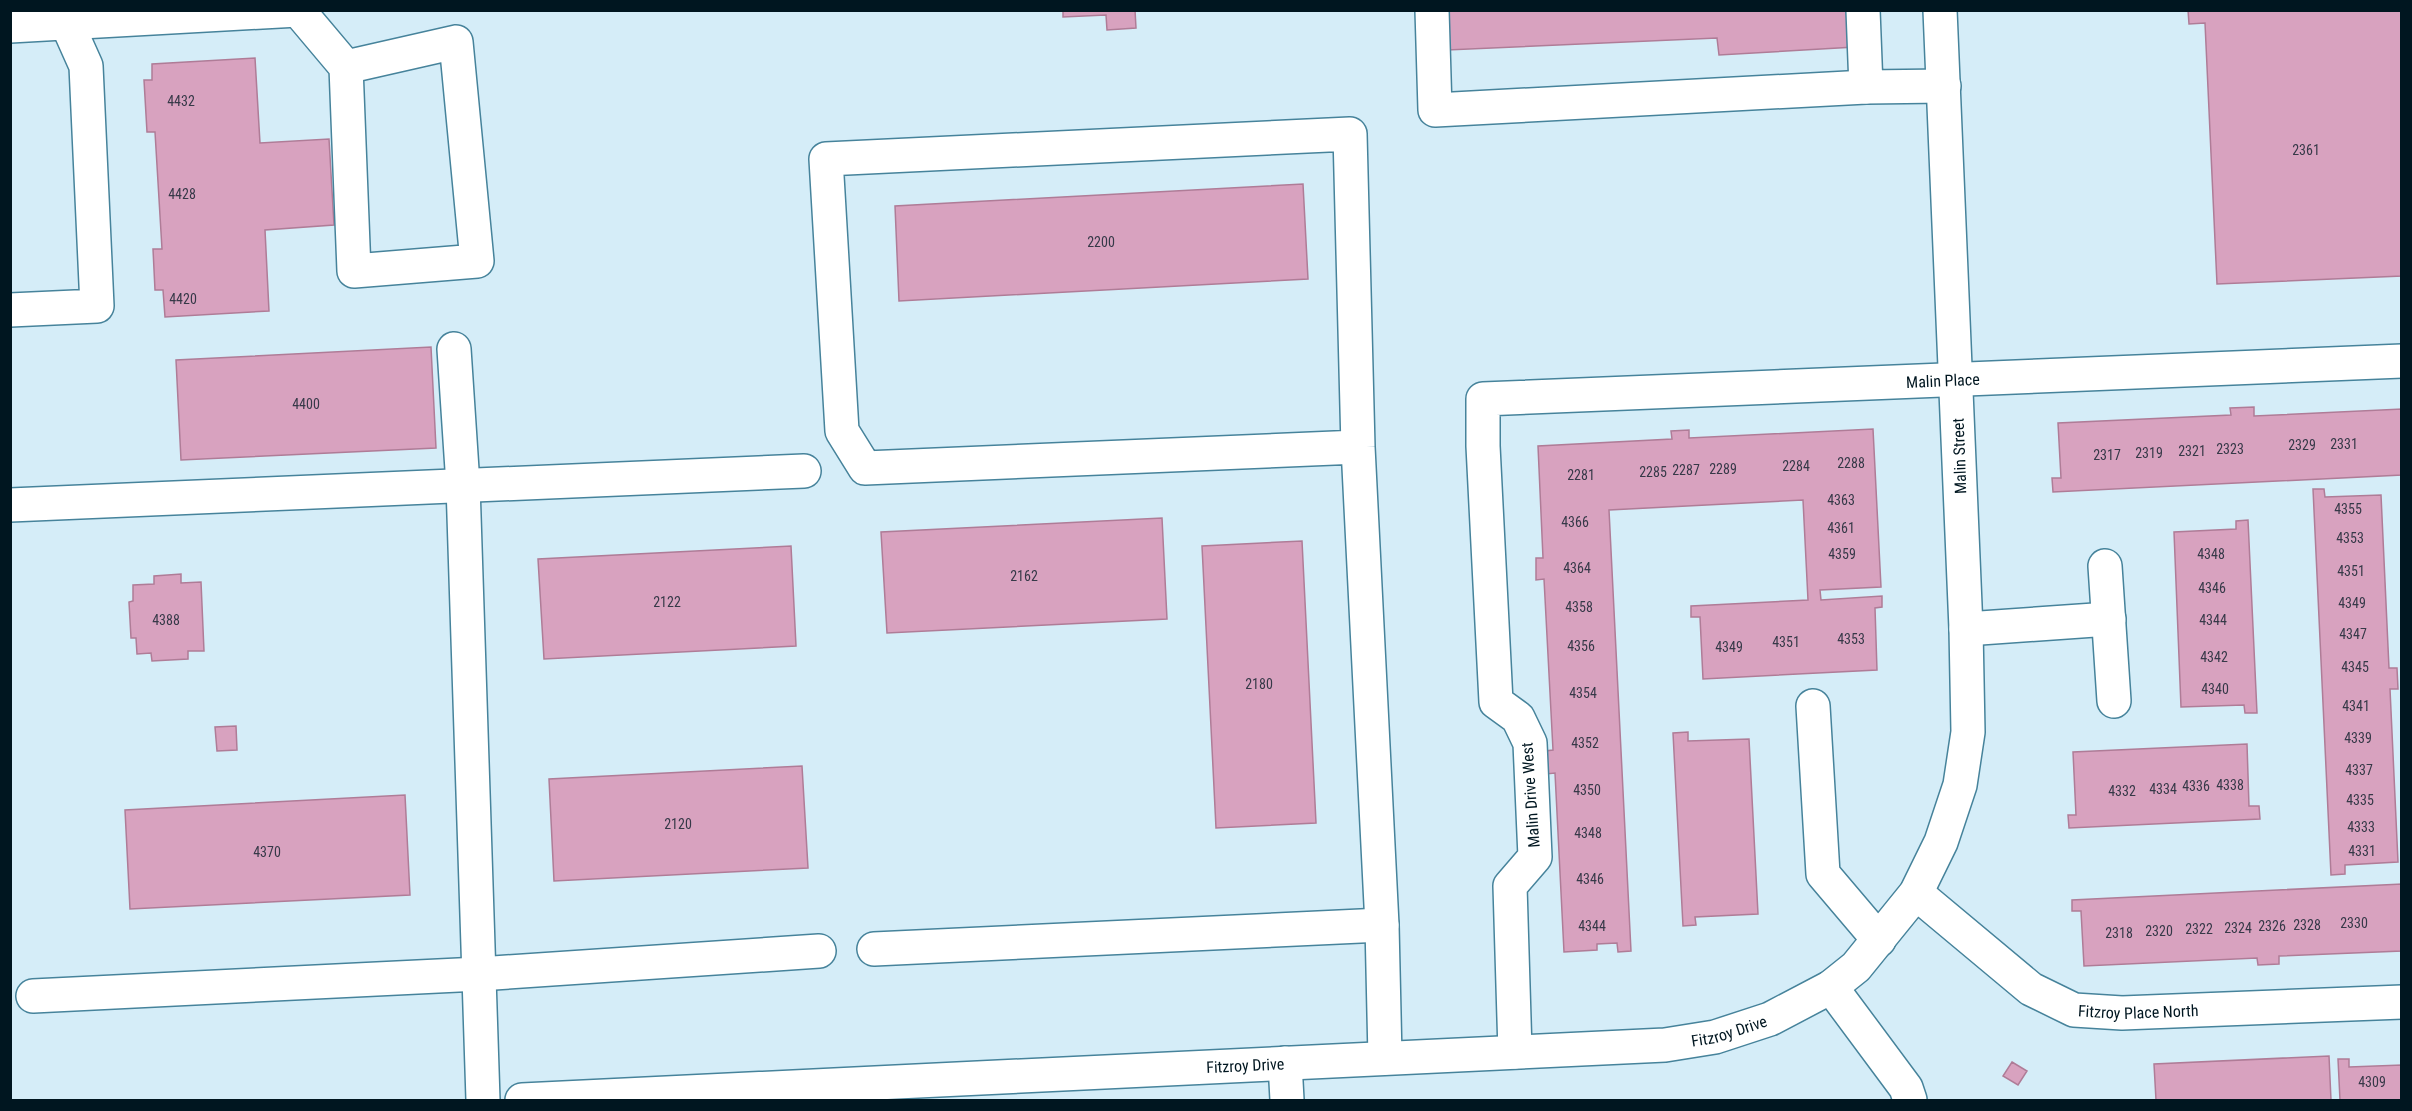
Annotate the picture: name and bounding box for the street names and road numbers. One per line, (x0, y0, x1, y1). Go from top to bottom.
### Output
street label: Malin Place (1906, 370, 1980, 392)
street label: Malin Street (1949, 417, 1970, 494)
street label: Malin Drive West (1517, 741, 1544, 848)
street label: Fitzroy Place North (2077, 1001, 2199, 1023)
street label: Fitzroy Drive (1690, 1012, 1770, 1051)
street label: Fitzroy Drive (1206, 1054, 1285, 1077)

